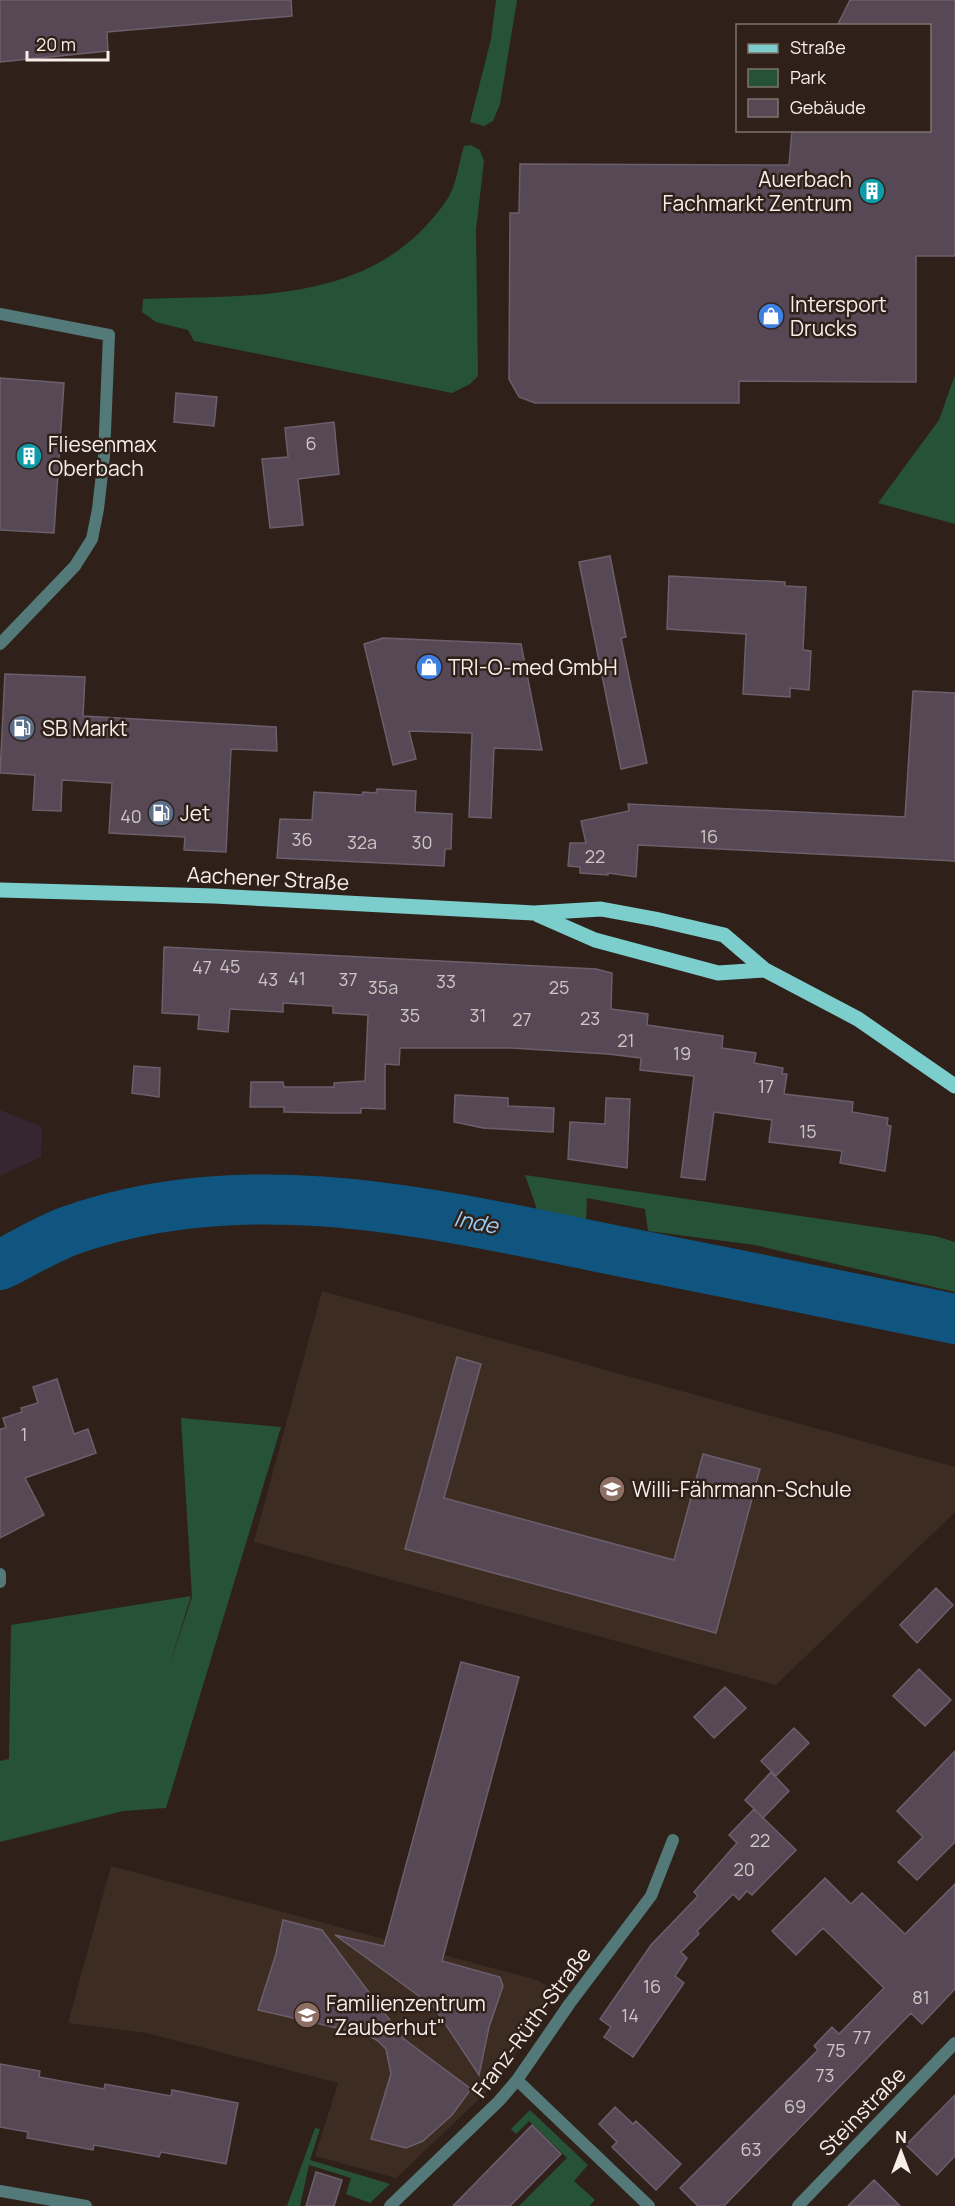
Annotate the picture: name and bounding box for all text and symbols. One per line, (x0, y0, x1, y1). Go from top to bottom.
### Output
scale bar (27, 24, 108, 62)
legend (736, 24, 931, 132)
text: 20 m (36, 32, 76, 56)
text: Straße (790, 35, 846, 59)
text: Park (790, 65, 827, 89)
text: Gebäude (790, 95, 866, 119)
place label: Auerbach Fachmarkt Zentrum (662, 165, 852, 217)
building icon: Auerbach Fachmarkt Zentrum (857, 176, 887, 206)
place label: Intersport Drucks (790, 290, 887, 342)
shop icon: Intersport Drucks (756, 301, 786, 331)
place label: Fliesenmax Oberbach (48, 430, 157, 482)
house number: 6 (305, 431, 317, 455)
building icon: Fliesenmax Oberbach (14, 441, 44, 471)
shop icon: TRI-O-med GmbH (414, 652, 444, 682)
place label: TRI-O-med GmbH (448, 653, 618, 681)
fuel station icon: SB Markt (7, 713, 37, 743)
place label: SB Markt (42, 714, 128, 742)
fuel station icon: Jet (146, 798, 176, 828)
place label: Jet (180, 799, 210, 827)
house number: 40 (120, 804, 142, 828)
house number: 16 (700, 824, 718, 848)
house number: 36 (291, 827, 313, 851)
house number: 32a (347, 830, 377, 854)
house number: 30 (412, 830, 432, 854)
house number: 22 (585, 844, 605, 868)
street label: Aachener Straße (186, 860, 350, 896)
house number: 45 (219, 954, 241, 978)
house number: 47 (192, 955, 212, 979)
house number: 41 (288, 966, 306, 990)
house number: 43 (258, 967, 278, 991)
house number: 37 (339, 967, 358, 991)
house number: 33 (436, 969, 456, 993)
house number: 35a (368, 975, 398, 999)
house number: 25 (549, 975, 569, 999)
house number: 35 (400, 1003, 420, 1027)
house number: 31 (470, 1003, 486, 1027)
house number: 23 (580, 1006, 600, 1030)
house number: 27 (512, 1007, 532, 1031)
house number: 21 (617, 1028, 635, 1052)
house number: 19 (673, 1041, 691, 1065)
house number: 17 (758, 1074, 774, 1098)
house number: 15 (799, 1119, 817, 1143)
water label: Inde (452, 1203, 502, 1241)
house number: 1 (20, 1422, 28, 1446)
school or university icon: Willi-Fährmann-Schule (597, 1474, 627, 1504)
place label: Willi-Fährmann-Schule (632, 1475, 851, 1503)
house number: 22 (750, 1828, 770, 1852)
house number: 20 (733, 1857, 755, 1881)
street label: Franz-Rüth-Straße (465, 1941, 597, 2103)
house number: 16 (643, 1974, 661, 1998)
house number: 81 (912, 1985, 930, 2009)
place label: Familienzentrum "Zauberhut" (326, 1989, 486, 2041)
school or university icon: Familienzentrum "Zauberhut" (292, 2000, 322, 2030)
house number: 14 (621, 2003, 639, 2027)
house number: 77 (853, 2025, 871, 2049)
house number: 75 (826, 2038, 846, 2062)
street label: Steinstraße (812, 2060, 912, 2162)
house number: 73 (816, 2063, 835, 2087)
house number: 69 (784, 2094, 806, 2118)
north arrow (871, 2122, 931, 2182)
text: N (895, 2126, 907, 2148)
house number: 63 (740, 2137, 762, 2161)

